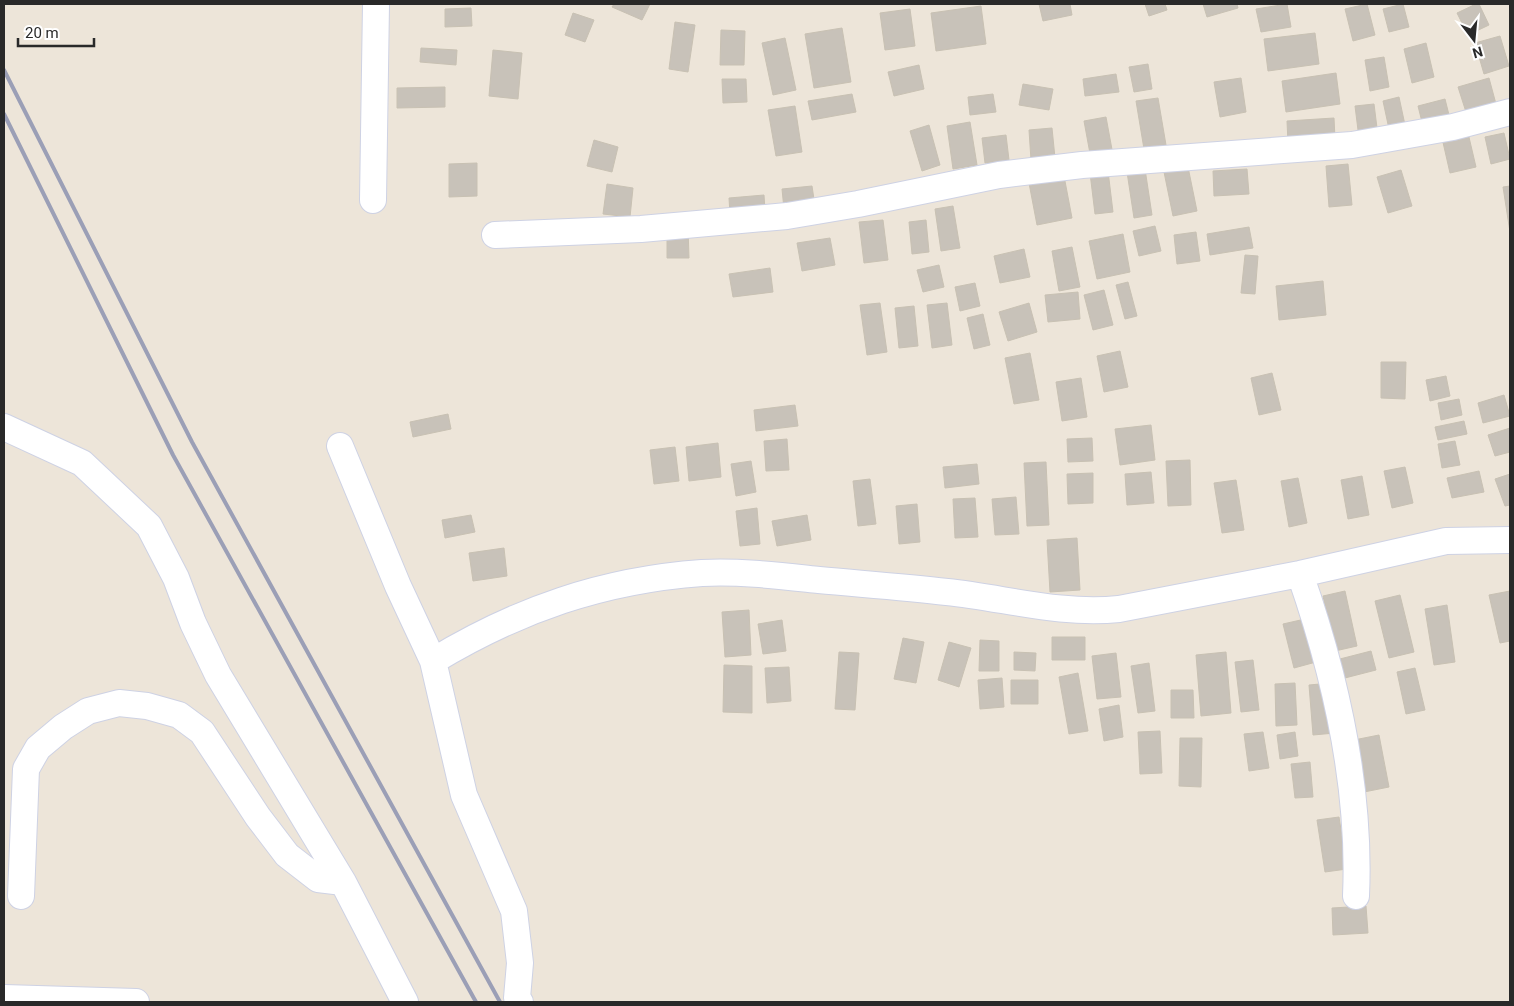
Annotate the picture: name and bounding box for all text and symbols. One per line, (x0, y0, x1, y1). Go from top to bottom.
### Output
scale bar (18, 15, 94, 47)
north arrow (1449, 15, 1499, 65)
text: 20 m (25, 24, 59, 42)
text: N (1471, 43, 1485, 62)

